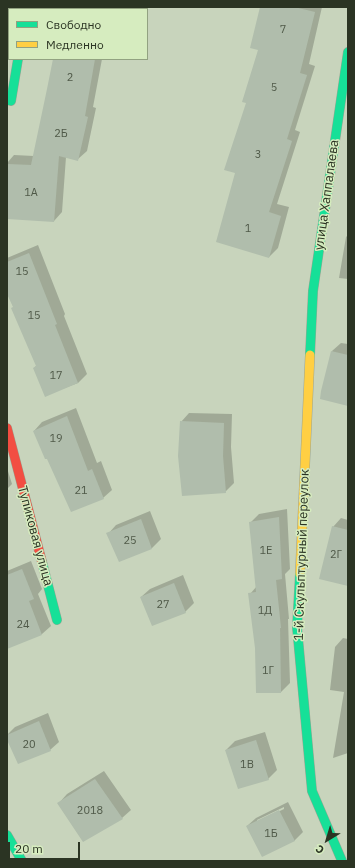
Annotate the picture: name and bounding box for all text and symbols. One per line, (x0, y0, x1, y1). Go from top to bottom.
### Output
legend (8, 8, 148, 60)
text: Свободно (46, 17, 101, 32)
house number: 7 (280, 23, 286, 37)
text: Медленно (46, 37, 104, 52)
house number: 2 (67, 71, 73, 85)
house number: 5 (271, 81, 277, 95)
house number: 2Б (54, 127, 68, 141)
street label: улица Хаппалаева (312, 139, 342, 251)
house number: 3 (255, 148, 261, 162)
house number: 1А (24, 186, 38, 200)
house number: 1 (245, 222, 251, 236)
house number: 15 (15, 265, 29, 279)
house number: 15 (27, 309, 41, 323)
house number: 17 (49, 369, 63, 383)
house number: 19 (49, 432, 63, 446)
street label: 1-й Скульптурный переулок (291, 469, 313, 641)
street label: Тупиковая улица (14, 484, 56, 588)
house number: 21 (74, 484, 88, 498)
house number: 25 (123, 534, 137, 548)
house number: 1Е (259, 544, 273, 558)
house number: 2Г (330, 548, 342, 562)
house number: 27 (156, 598, 170, 612)
house number: 1Д (258, 604, 272, 618)
house number: 24 (16, 618, 30, 632)
house number: 1Г (262, 664, 274, 678)
house number: 20 (22, 738, 36, 752)
house number: 1В (240, 758, 254, 772)
house number: 2018 (77, 804, 103, 818)
north arrow (307, 820, 347, 860)
house number: 1Б (264, 827, 278, 841)
scale bar (10, 834, 82, 860)
text: 20 m (15, 841, 43, 856)
text: С (312, 842, 327, 857)

